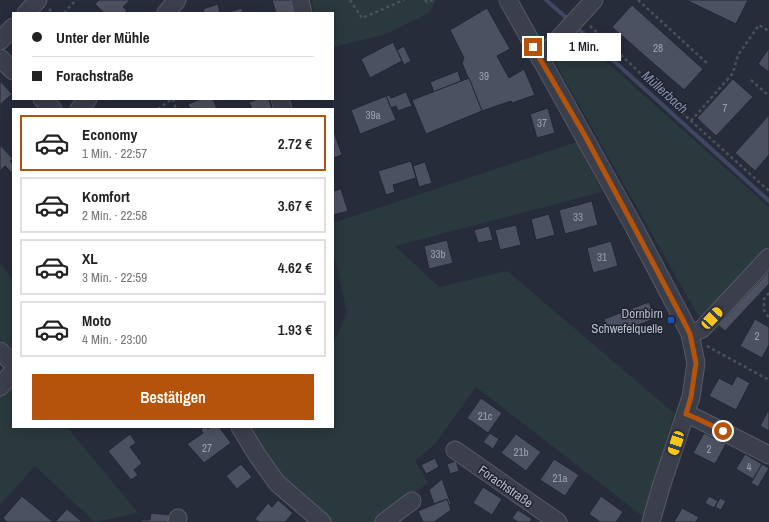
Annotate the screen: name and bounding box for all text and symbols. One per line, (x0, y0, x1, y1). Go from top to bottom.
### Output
text: Unter der Mühle (56, 27, 150, 48)
callout: 1 Min. (547, 33, 621, 61)
route end (524, 38, 542, 56)
text: 1 Min. (569, 38, 599, 55)
house number: 28 (653, 41, 663, 55)
text: Forachstraße (56, 65, 133, 86)
water label: Müllerbach (638, 67, 692, 117)
house number: 39 (479, 69, 489, 83)
house number: 7 (722, 101, 728, 115)
house number: 39a (365, 108, 381, 122)
house number: 37 (537, 116, 547, 130)
text: Economy (82, 124, 137, 145)
icon: car (34, 125, 70, 161)
text: 2.72 € (278, 133, 312, 154)
text: 1 Min. · 22:57 (82, 145, 147, 162)
text: Komfort (82, 186, 130, 207)
icon: car (34, 187, 70, 223)
text: 3.67 € (278, 195, 312, 216)
text: 2 Min. · 22:58 (82, 207, 147, 224)
house number: 33 (573, 210, 583, 224)
house number: 33b (430, 247, 446, 261)
text: XL (82, 248, 98, 269)
icon: car (34, 249, 70, 285)
house number: 31 (597, 250, 607, 264)
text: 4.62 € (278, 257, 312, 278)
text: 3 Min. · 22:59 (82, 269, 147, 286)
place label: Dornbirn Schwefelquelle (591, 305, 663, 337)
car (699, 305, 725, 331)
text: Moto (82, 310, 111, 331)
icon: car (34, 311, 70, 347)
marker: Dornbirn Schwefelquelle (666, 315, 676, 325)
text: 1.93 € (278, 319, 312, 340)
house number: 2 (754, 329, 760, 343)
text: 4 Min. · 23:00 (82, 331, 147, 348)
button: Bestätigen (32, 374, 314, 420)
house number: 21c (478, 409, 493, 423)
route start (714, 422, 732, 440)
car (667, 430, 685, 456)
house number: 27 (202, 441, 212, 455)
house number: 2 (706, 442, 712, 456)
house number: 21b (513, 445, 529, 459)
house number: 4 (746, 460, 752, 474)
street label: Forachstraße (475, 461, 536, 511)
house number: 21a (552, 471, 568, 485)

